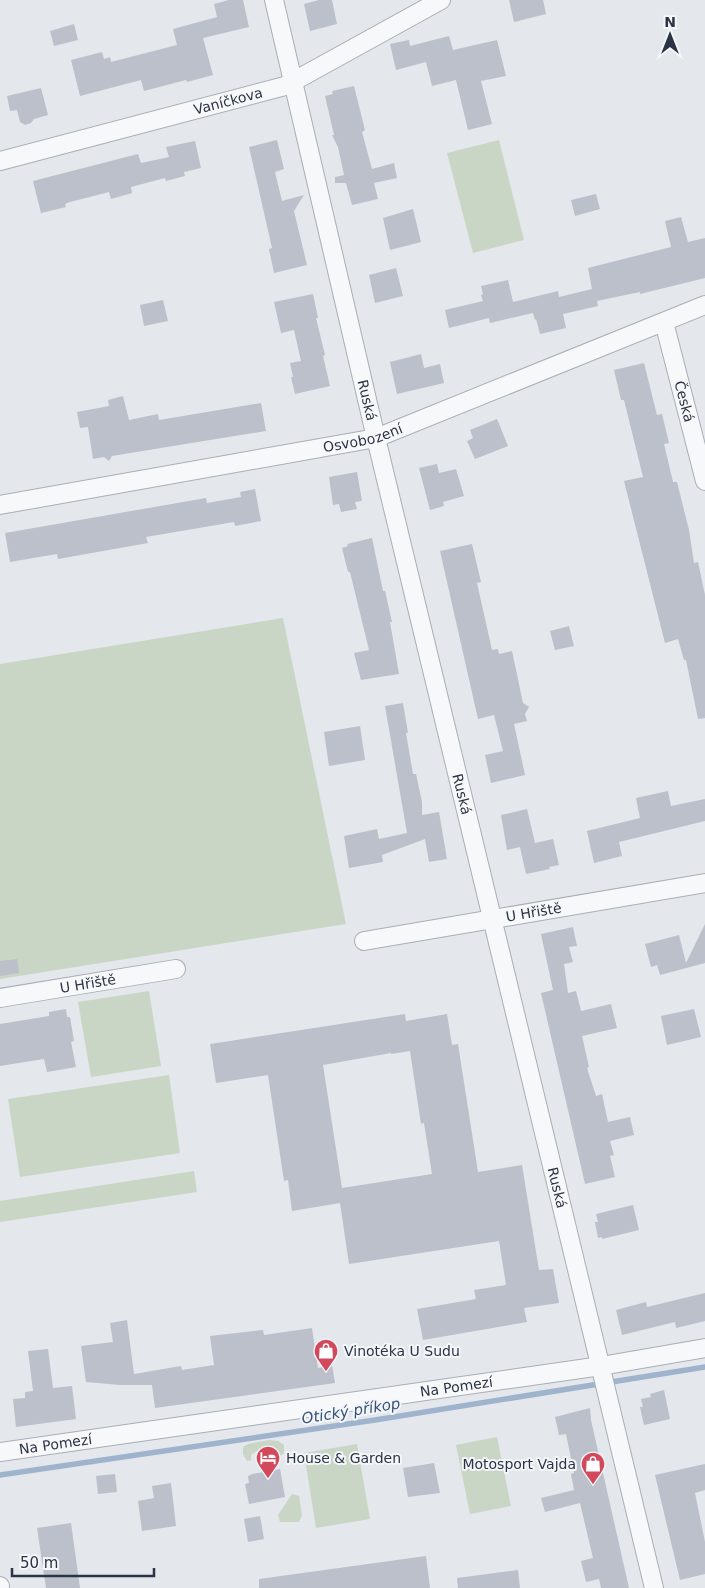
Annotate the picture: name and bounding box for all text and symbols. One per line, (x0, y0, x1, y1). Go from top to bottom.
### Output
north arrow (645, 10, 695, 60)
text: N (664, 14, 676, 30)
street label: Vaníčkova (192, 84, 264, 118)
street label: Ruská (355, 378, 380, 422)
street label: Česká (671, 379, 697, 424)
street label: Osvobození (322, 420, 406, 455)
street label: Ruská (449, 772, 475, 816)
street label: U Hřiště (504, 900, 563, 925)
street label: U Hřiště (59, 971, 117, 996)
street label: Ruská (545, 1166, 570, 1210)
shop icon: Vinotéka U Sudu (313, 1338, 339, 1372)
place label: Vinotéka U Sudu (344, 1343, 460, 1359)
street label: Na Pomezí (419, 1373, 495, 1400)
water label: Otický příkop (300, 1394, 402, 1428)
street label: Na Pomezí (18, 1431, 94, 1457)
hotel icon: House & Garden (255, 1445, 281, 1479)
place label: House & Garden (286, 1450, 401, 1466)
shop icon: Motosport Vajda (580, 1451, 606, 1485)
place label: Motosport Vajda (462, 1456, 576, 1472)
scale bar (12, 1546, 155, 1578)
text: 50 m (20, 1554, 58, 1572)

